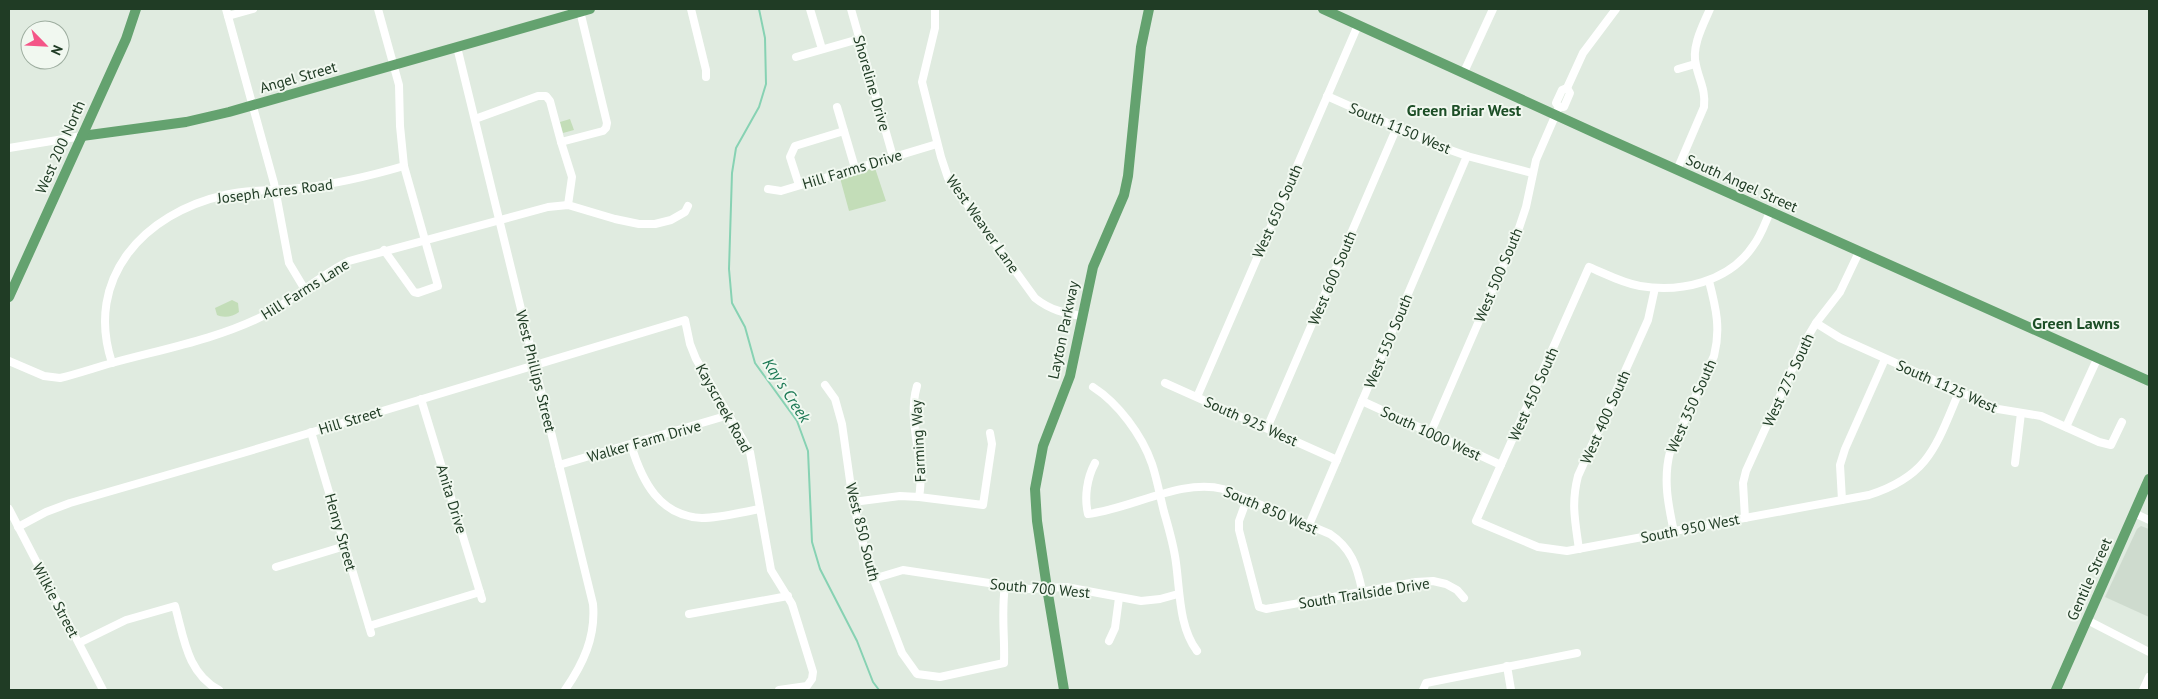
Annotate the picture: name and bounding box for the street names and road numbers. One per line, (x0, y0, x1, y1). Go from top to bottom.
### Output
street label: Shoreline Drive (849, 33, 895, 133)
street label: Angel Street (257, 57, 339, 97)
street label: West 200 North (31, 97, 89, 197)
street label: South 1150 West (1346, 98, 1454, 158)
street label: Hill Farms Drive (800, 145, 904, 193)
street label: South Angel Street (1683, 150, 1801, 216)
street label: West 650 South (1248, 161, 1306, 261)
street label: West Weaver Lane (942, 171, 1024, 277)
street label: Joseph Acres Road (215, 174, 334, 208)
street label: West 500 South (1470, 225, 1526, 325)
street label: West 600 South (1304, 228, 1360, 328)
street label: Hill Farms Lane (257, 254, 353, 324)
street label: Layton Parkway (1043, 279, 1083, 381)
street label: West 550 South (1360, 291, 1416, 391)
street label: West Phillips Street (512, 308, 560, 434)
street label: West 275 South (1758, 330, 1818, 430)
street label: West 450 South (1504, 344, 1562, 444)
street label: South 1125 West (1894, 355, 2000, 417)
street label: West 350 South (1662, 356, 1720, 456)
street label: Kayscreek Road (692, 360, 756, 456)
street label: West 400 South (1576, 367, 1634, 467)
street label: South 925 West (1201, 392, 1301, 450)
street label: Farming Way (906, 399, 930, 483)
street label: Hill Street (316, 401, 384, 439)
street label: South 1000 West (1378, 401, 1484, 465)
street label: Walker Farm Drive (585, 416, 703, 466)
street label: Anita Drive (433, 462, 471, 536)
street label: West 850 South (842, 481, 884, 583)
street label: South 850 West (1221, 482, 1321, 538)
street label: Henry Street (321, 491, 361, 573)
street label: South 950 West (1639, 509, 1741, 547)
street label: Gentile Street (2062, 535, 2116, 623)
street label: Wilkie Street (28, 559, 84, 641)
street label: South Trailside Drive (1297, 573, 1431, 613)
street label: South 700 West (989, 574, 1091, 602)

